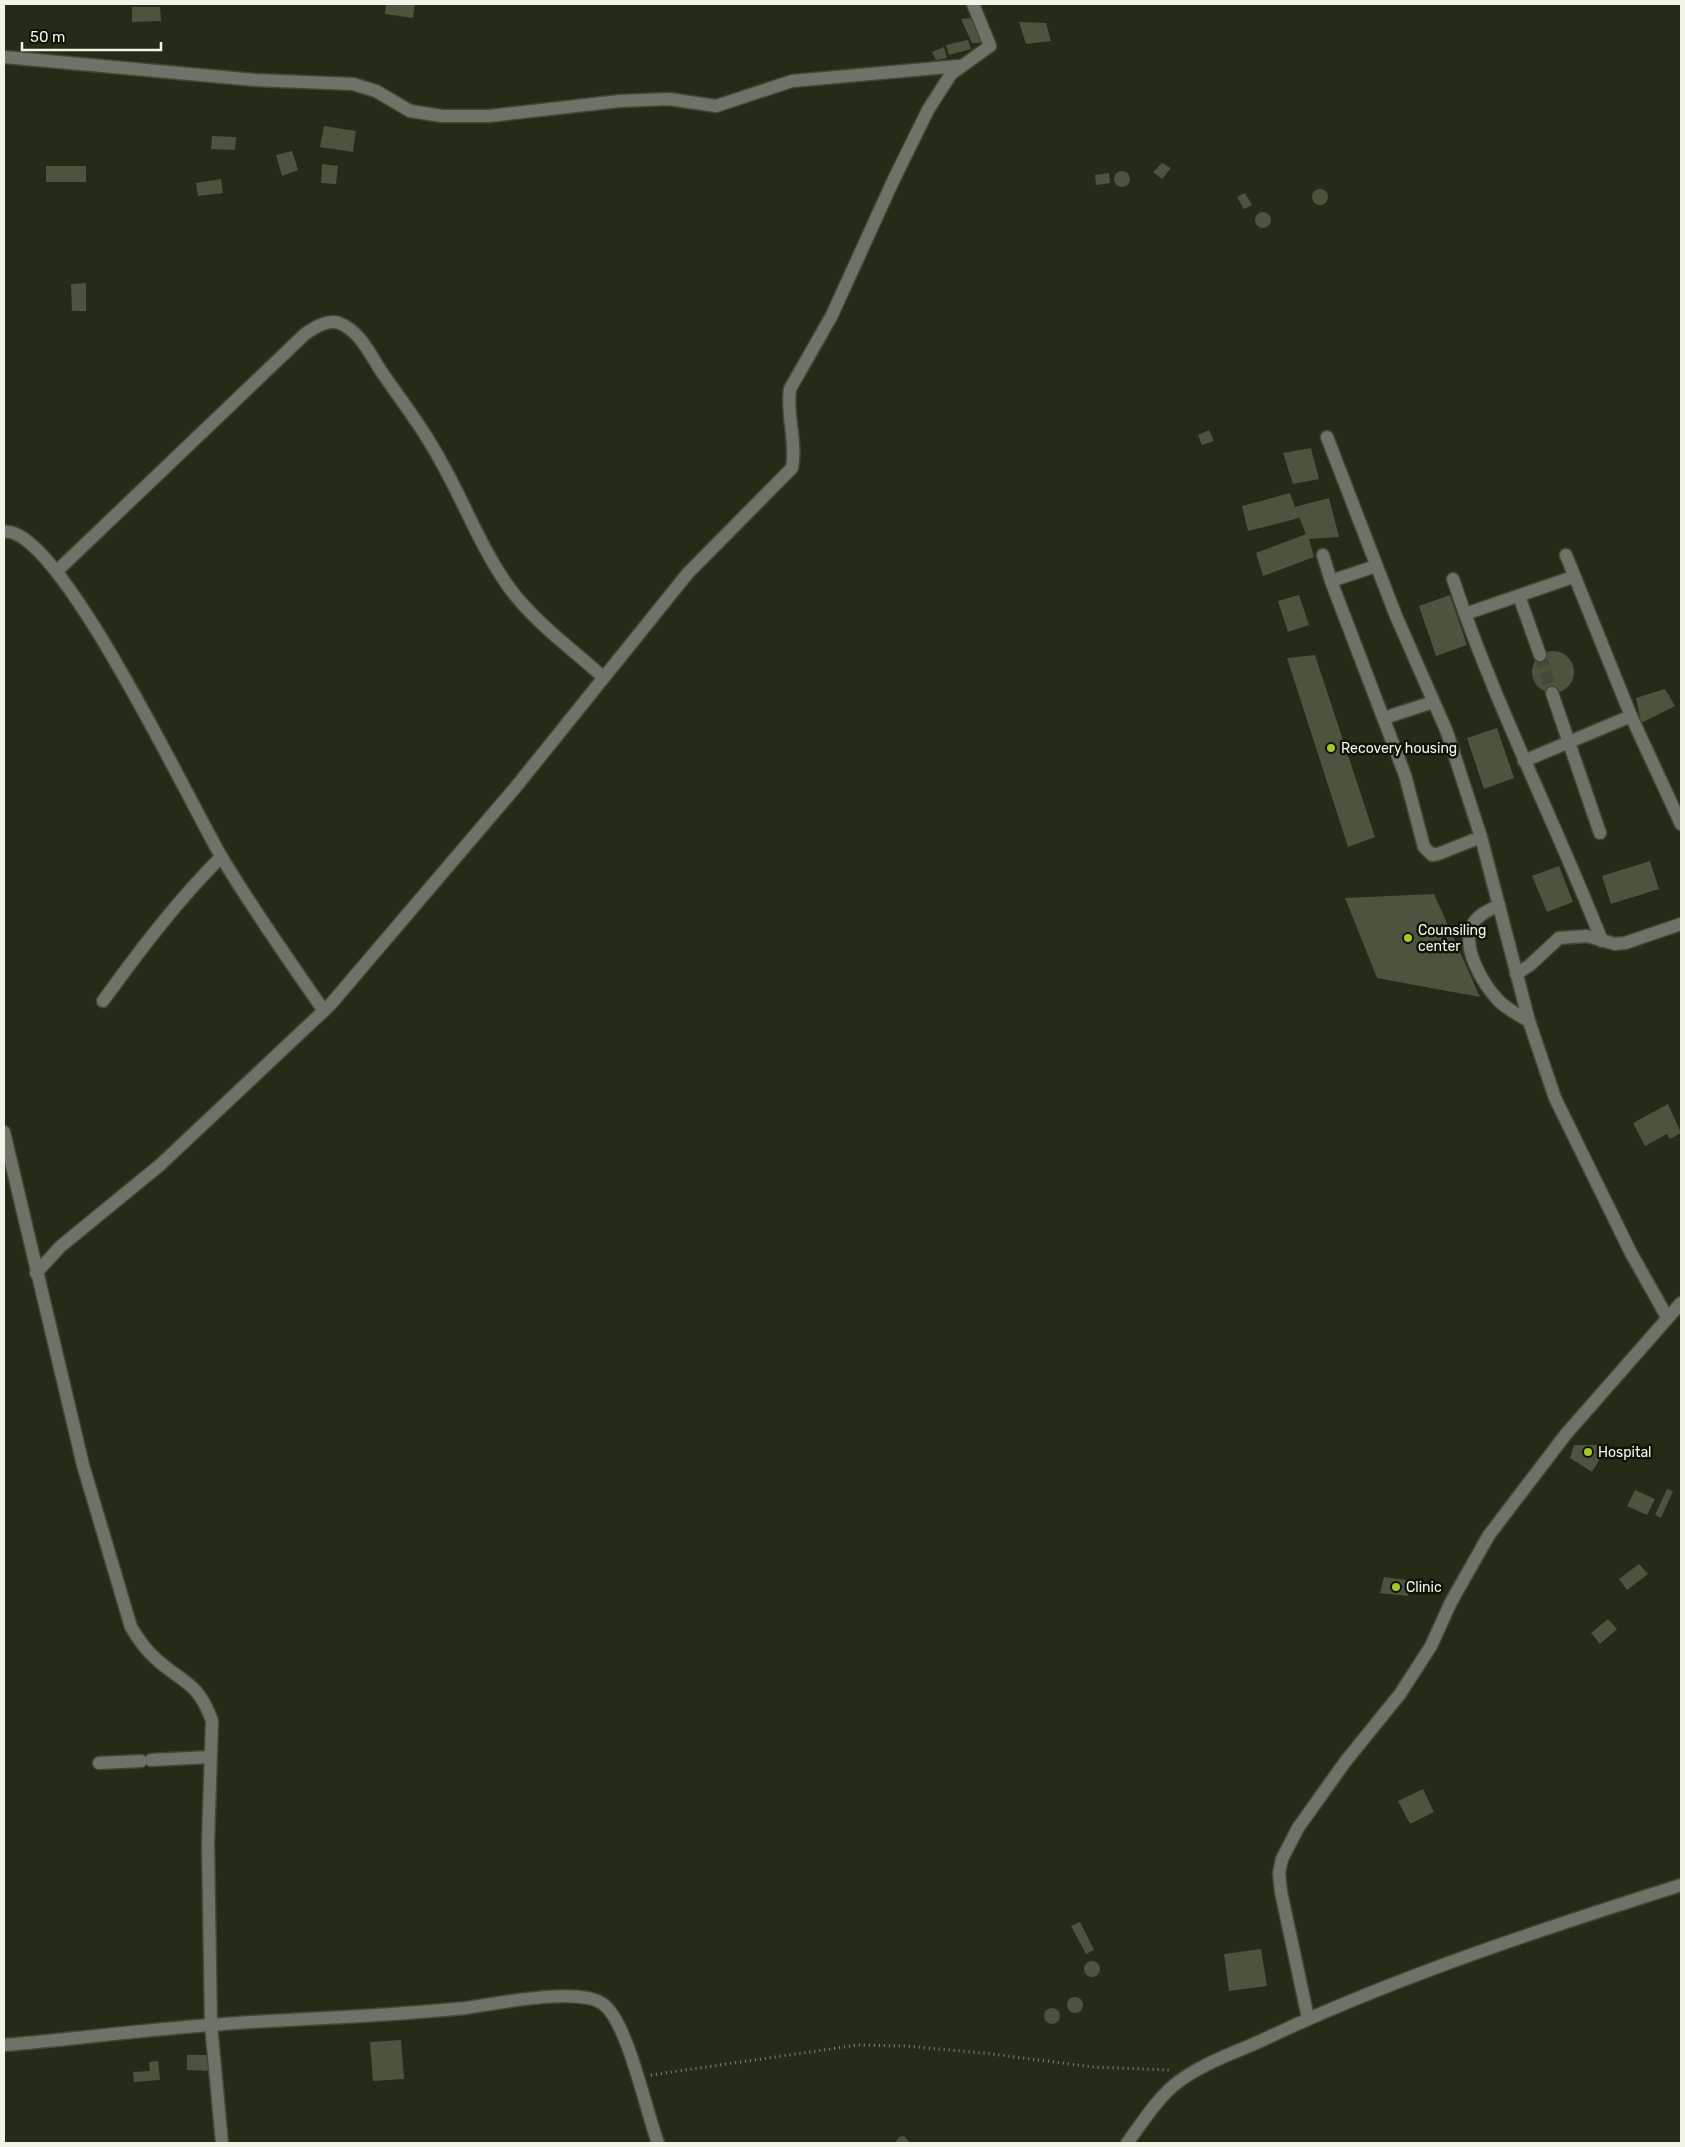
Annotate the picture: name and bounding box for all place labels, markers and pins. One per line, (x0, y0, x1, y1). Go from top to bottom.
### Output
place label: Recovery housing (1341, 740, 1457, 757)
marker: Recovery housing (1325, 742, 1337, 754)
place label: Counsiling center (1418, 922, 1486, 955)
marker: Counsiling center (1402, 932, 1414, 944)
place label: Hospital (1598, 1444, 1652, 1461)
marker: Hospital (1582, 1446, 1594, 1458)
place label: Clinic (1406, 1579, 1442, 1596)
marker: Clinic (1390, 1581, 1402, 1593)

